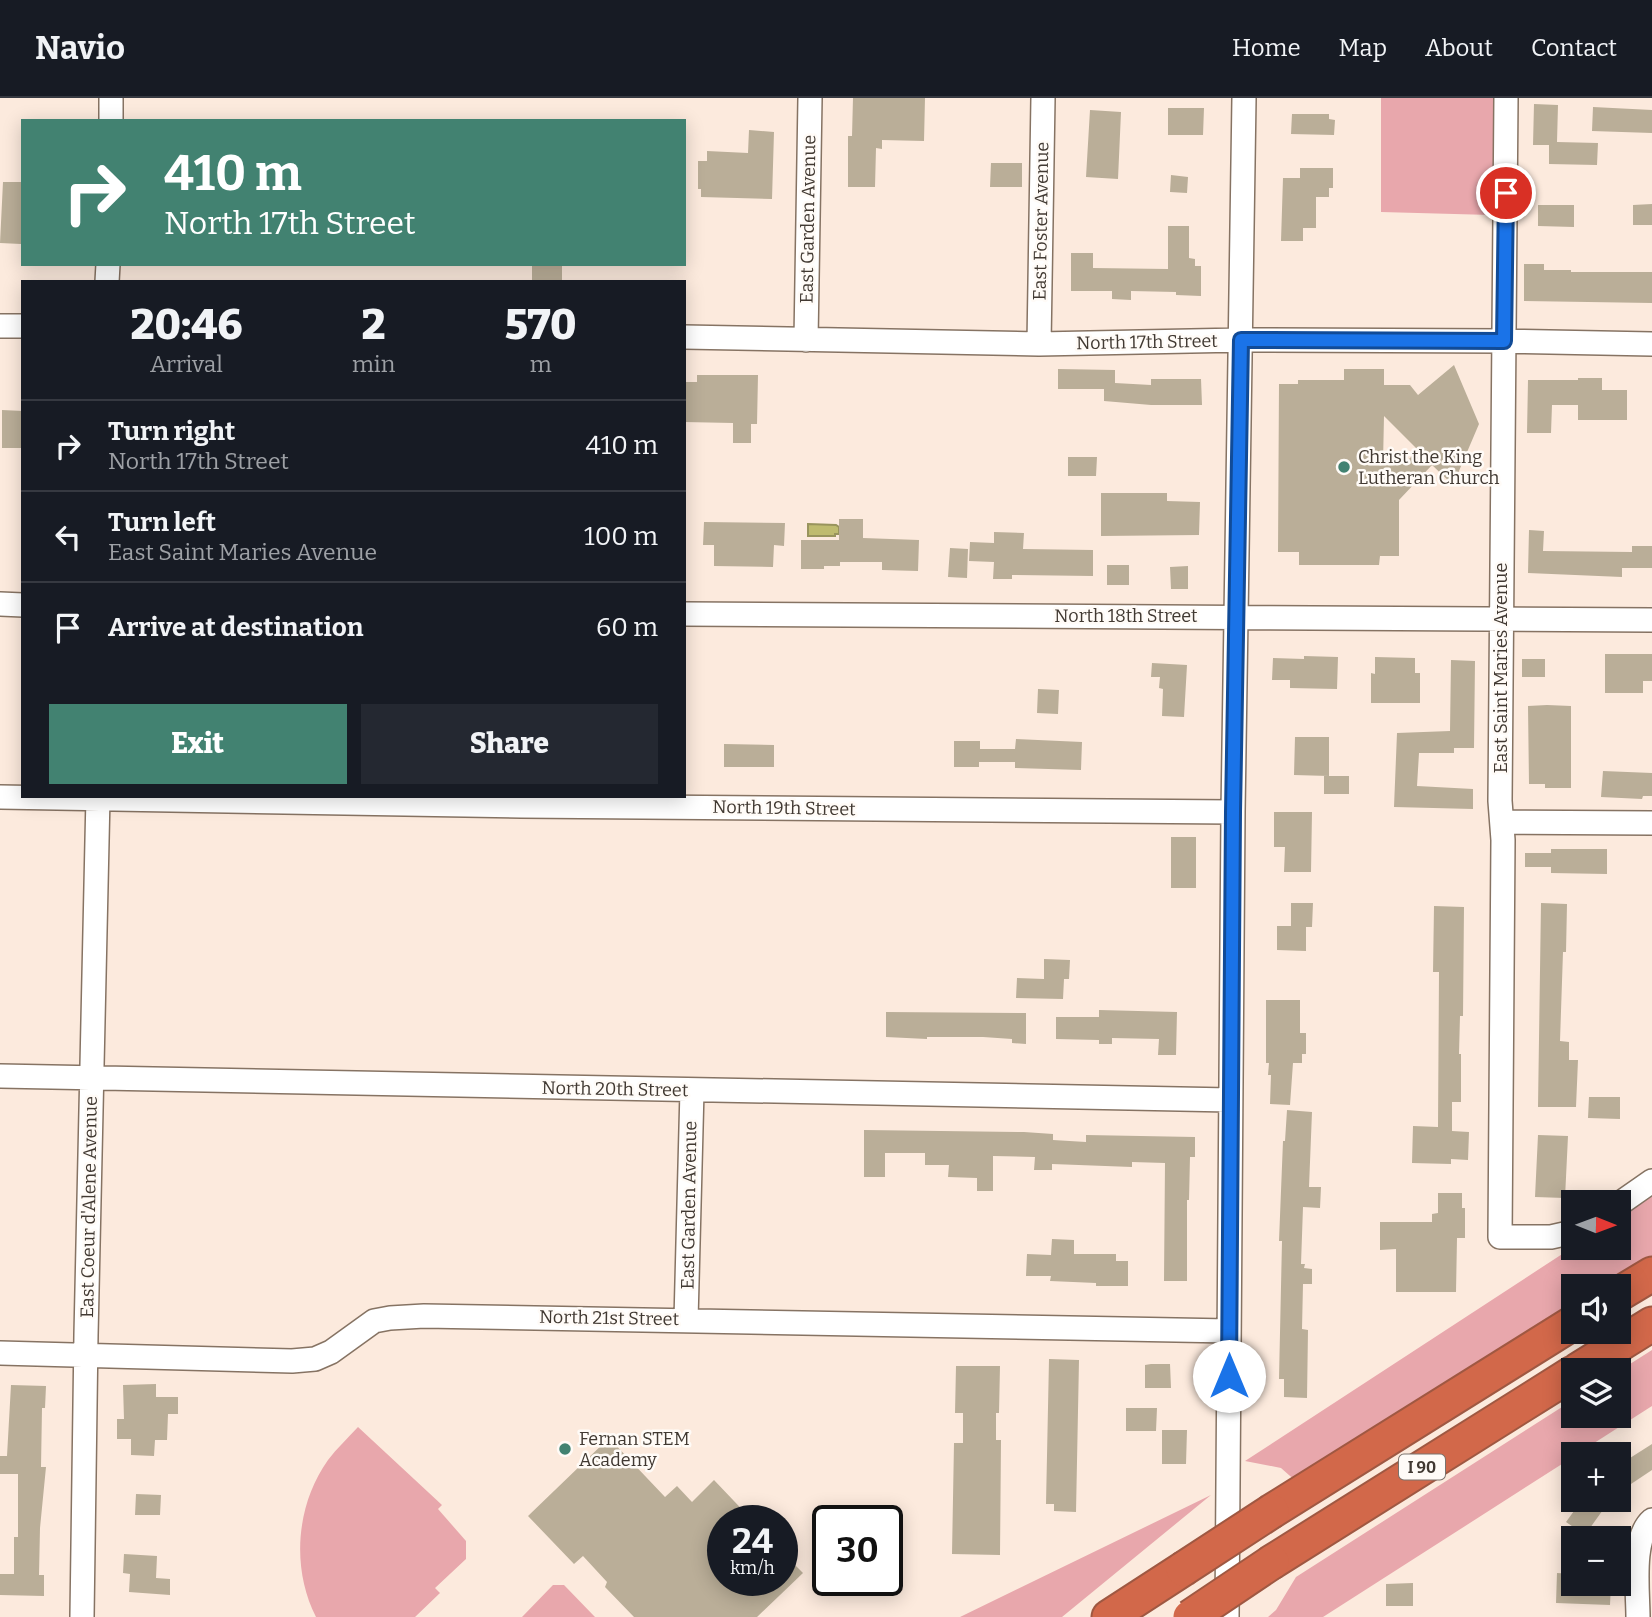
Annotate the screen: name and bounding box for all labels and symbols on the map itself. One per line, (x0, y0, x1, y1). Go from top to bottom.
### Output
street label: East Garden Avenue (796, 135, 820, 303)
street label: East Foster Avenue (1029, 142, 1053, 300)
pin (1476, 163, 1536, 223)
street label: North 17th Street (1076, 330, 1218, 354)
place label: Christ the King Lutheran Church (1358, 446, 1500, 489)
marker: Christ the King Lutheran Church (1336, 459, 1352, 475)
street label: East Saint Maries Avenue (1490, 563, 1512, 773)
street label: North 18th Street (1054, 605, 1198, 627)
street label: North 19th Street (712, 796, 856, 820)
street label: North 20th Street (541, 1077, 689, 1101)
street label: East Coeur d'Alene Avenue (76, 1096, 102, 1318)
street label: East Garden Avenue (677, 1121, 701, 1289)
north arrow (1561, 1190, 1631, 1260)
street label: North 21st Street (539, 1306, 680, 1330)
position arrow (1192, 1339, 1266, 1413)
place label: Fernan STEM Academy (579, 1428, 690, 1471)
marker: Fernan STEM Academy (557, 1441, 573, 1457)
road number: I 90 (1399, 1455, 1445, 1480)
speed limit sign: 30 (812, 1505, 903, 1596)

